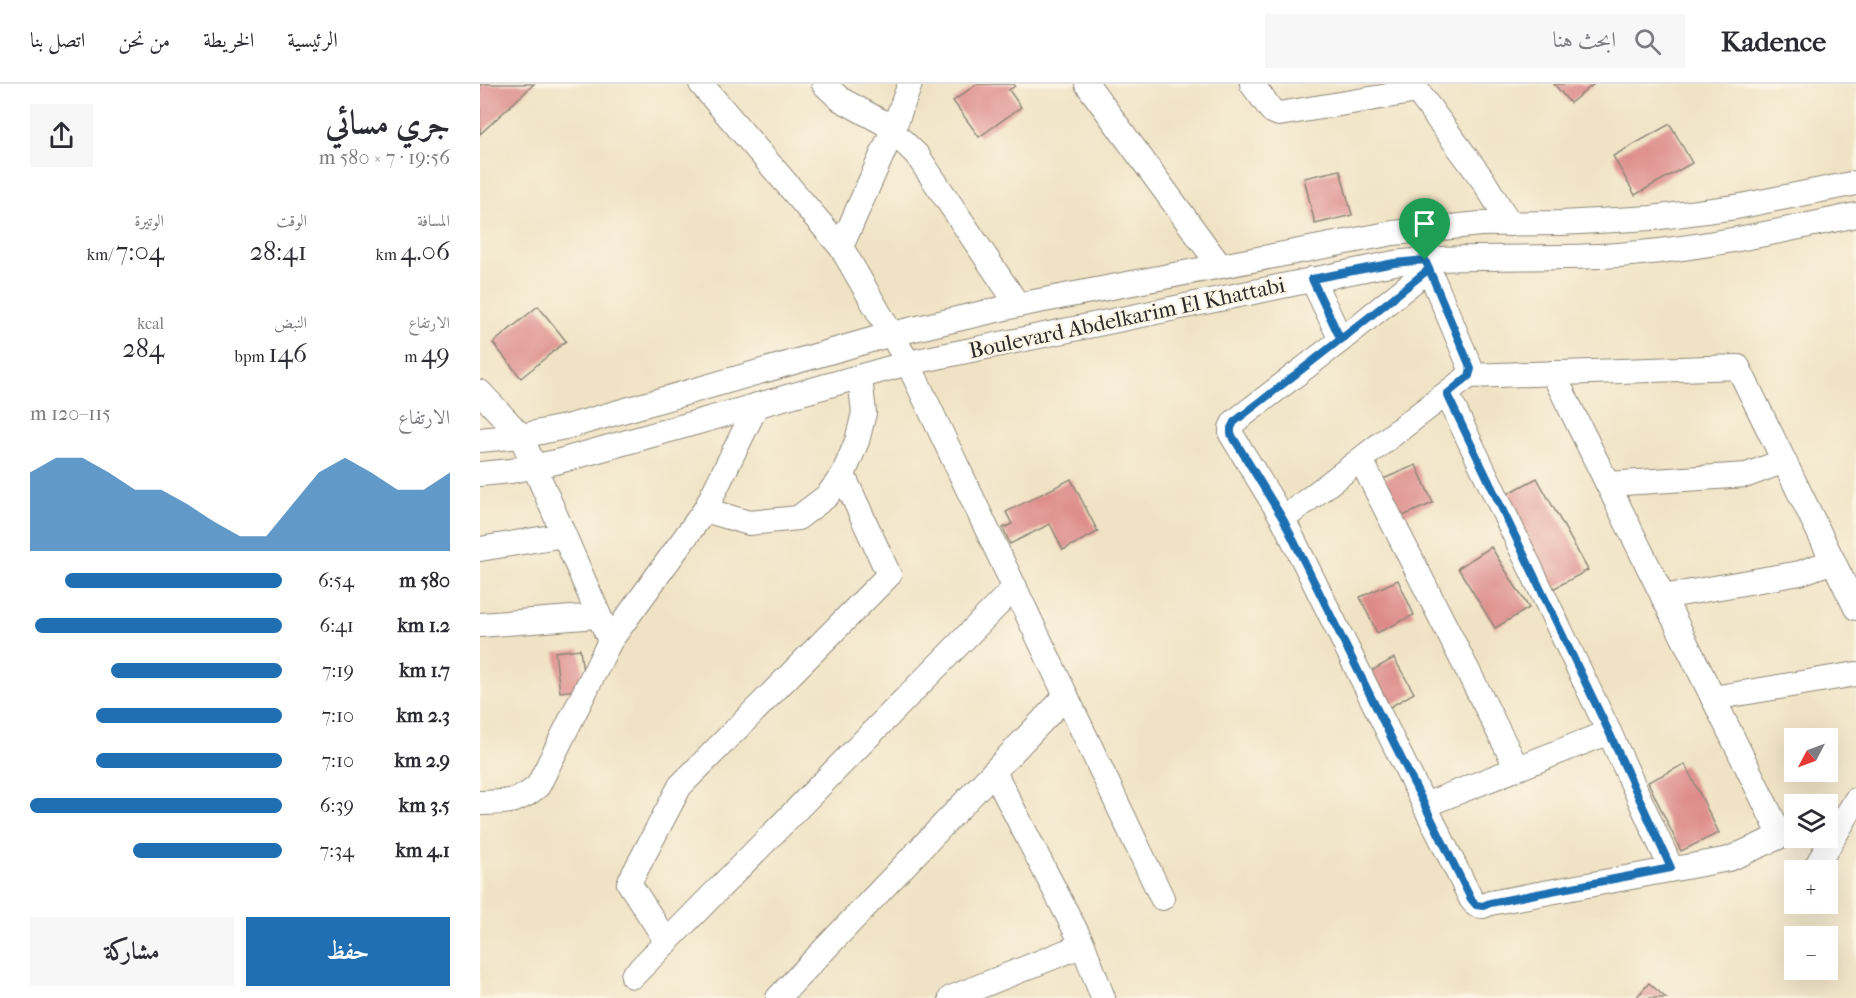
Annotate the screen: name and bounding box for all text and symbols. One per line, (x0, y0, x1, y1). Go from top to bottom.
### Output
search box (1265, 14, 1685, 68)
icon: search (1631, 25, 1664, 58)
text: Kadence (1721, 25, 1826, 58)
text: ابحث هنا (1553, 27, 1616, 53)
text: اتصل بنا (30, 28, 85, 52)
text: من نحن (118, 28, 170, 52)
text: الخريطة (203, 28, 254, 52)
text: الرئيسية (287, 28, 338, 52)
button: share (30, 104, 93, 167)
text: جري مسائي (325, 104, 450, 143)
text: 19:56 · 7 × 580 m (319, 146, 450, 169)
pin (1399, 198, 1450, 260)
icon: arrive (1408, 207, 1441, 240)
text: الوتيرة (134, 211, 164, 230)
text: الوقت (276, 211, 307, 230)
text: المسافة (417, 211, 450, 230)
text: 7:04 (116, 236, 164, 267)
text: 28:41 (250, 236, 307, 267)
text: 4.06 (401, 236, 450, 267)
text: /km (87, 245, 116, 264)
text: km (376, 245, 401, 264)
street label: Boulevard Abdelkarim El Khattabi (967, 272, 1288, 364)
text: النبض (274, 313, 307, 332)
text: الارتفاع (408, 313, 450, 332)
text: kcal (137, 314, 164, 333)
text: 284 (122, 333, 164, 364)
text: 146 (268, 338, 307, 369)
text: 49 (421, 338, 450, 369)
text: bpm (235, 347, 268, 366)
text: m (404, 347, 421, 366)
text: 115–120 m (30, 402, 111, 425)
text: الارتفاع (398, 406, 450, 429)
text: 6:54 (318, 569, 354, 592)
text: 580 m (399, 569, 450, 592)
text: 6:41 (319, 614, 354, 637)
text: 1.2 km (397, 614, 450, 637)
text: 7:19 (322, 659, 354, 682)
text: 1.7 km (399, 659, 450, 682)
text: 7:10 (321, 704, 354, 727)
text: 2.3 km (396, 704, 450, 727)
north arrow (1784, 728, 1838, 782)
map controls (1784, 728, 1838, 980)
text: 7:10 (321, 749, 354, 772)
text: 2.9 km (394, 749, 450, 772)
text: 6:39 (320, 794, 354, 817)
text: 3.5 km (399, 794, 450, 817)
button: layers (1784, 794, 1838, 848)
text: 7:34 (319, 839, 354, 862)
text: 4.1 km (395, 839, 450, 862)
button: + (1784, 860, 1838, 914)
button: مشاركة (30, 917, 234, 986)
button: حفظ (246, 917, 450, 986)
button: − (1784, 926, 1838, 980)

